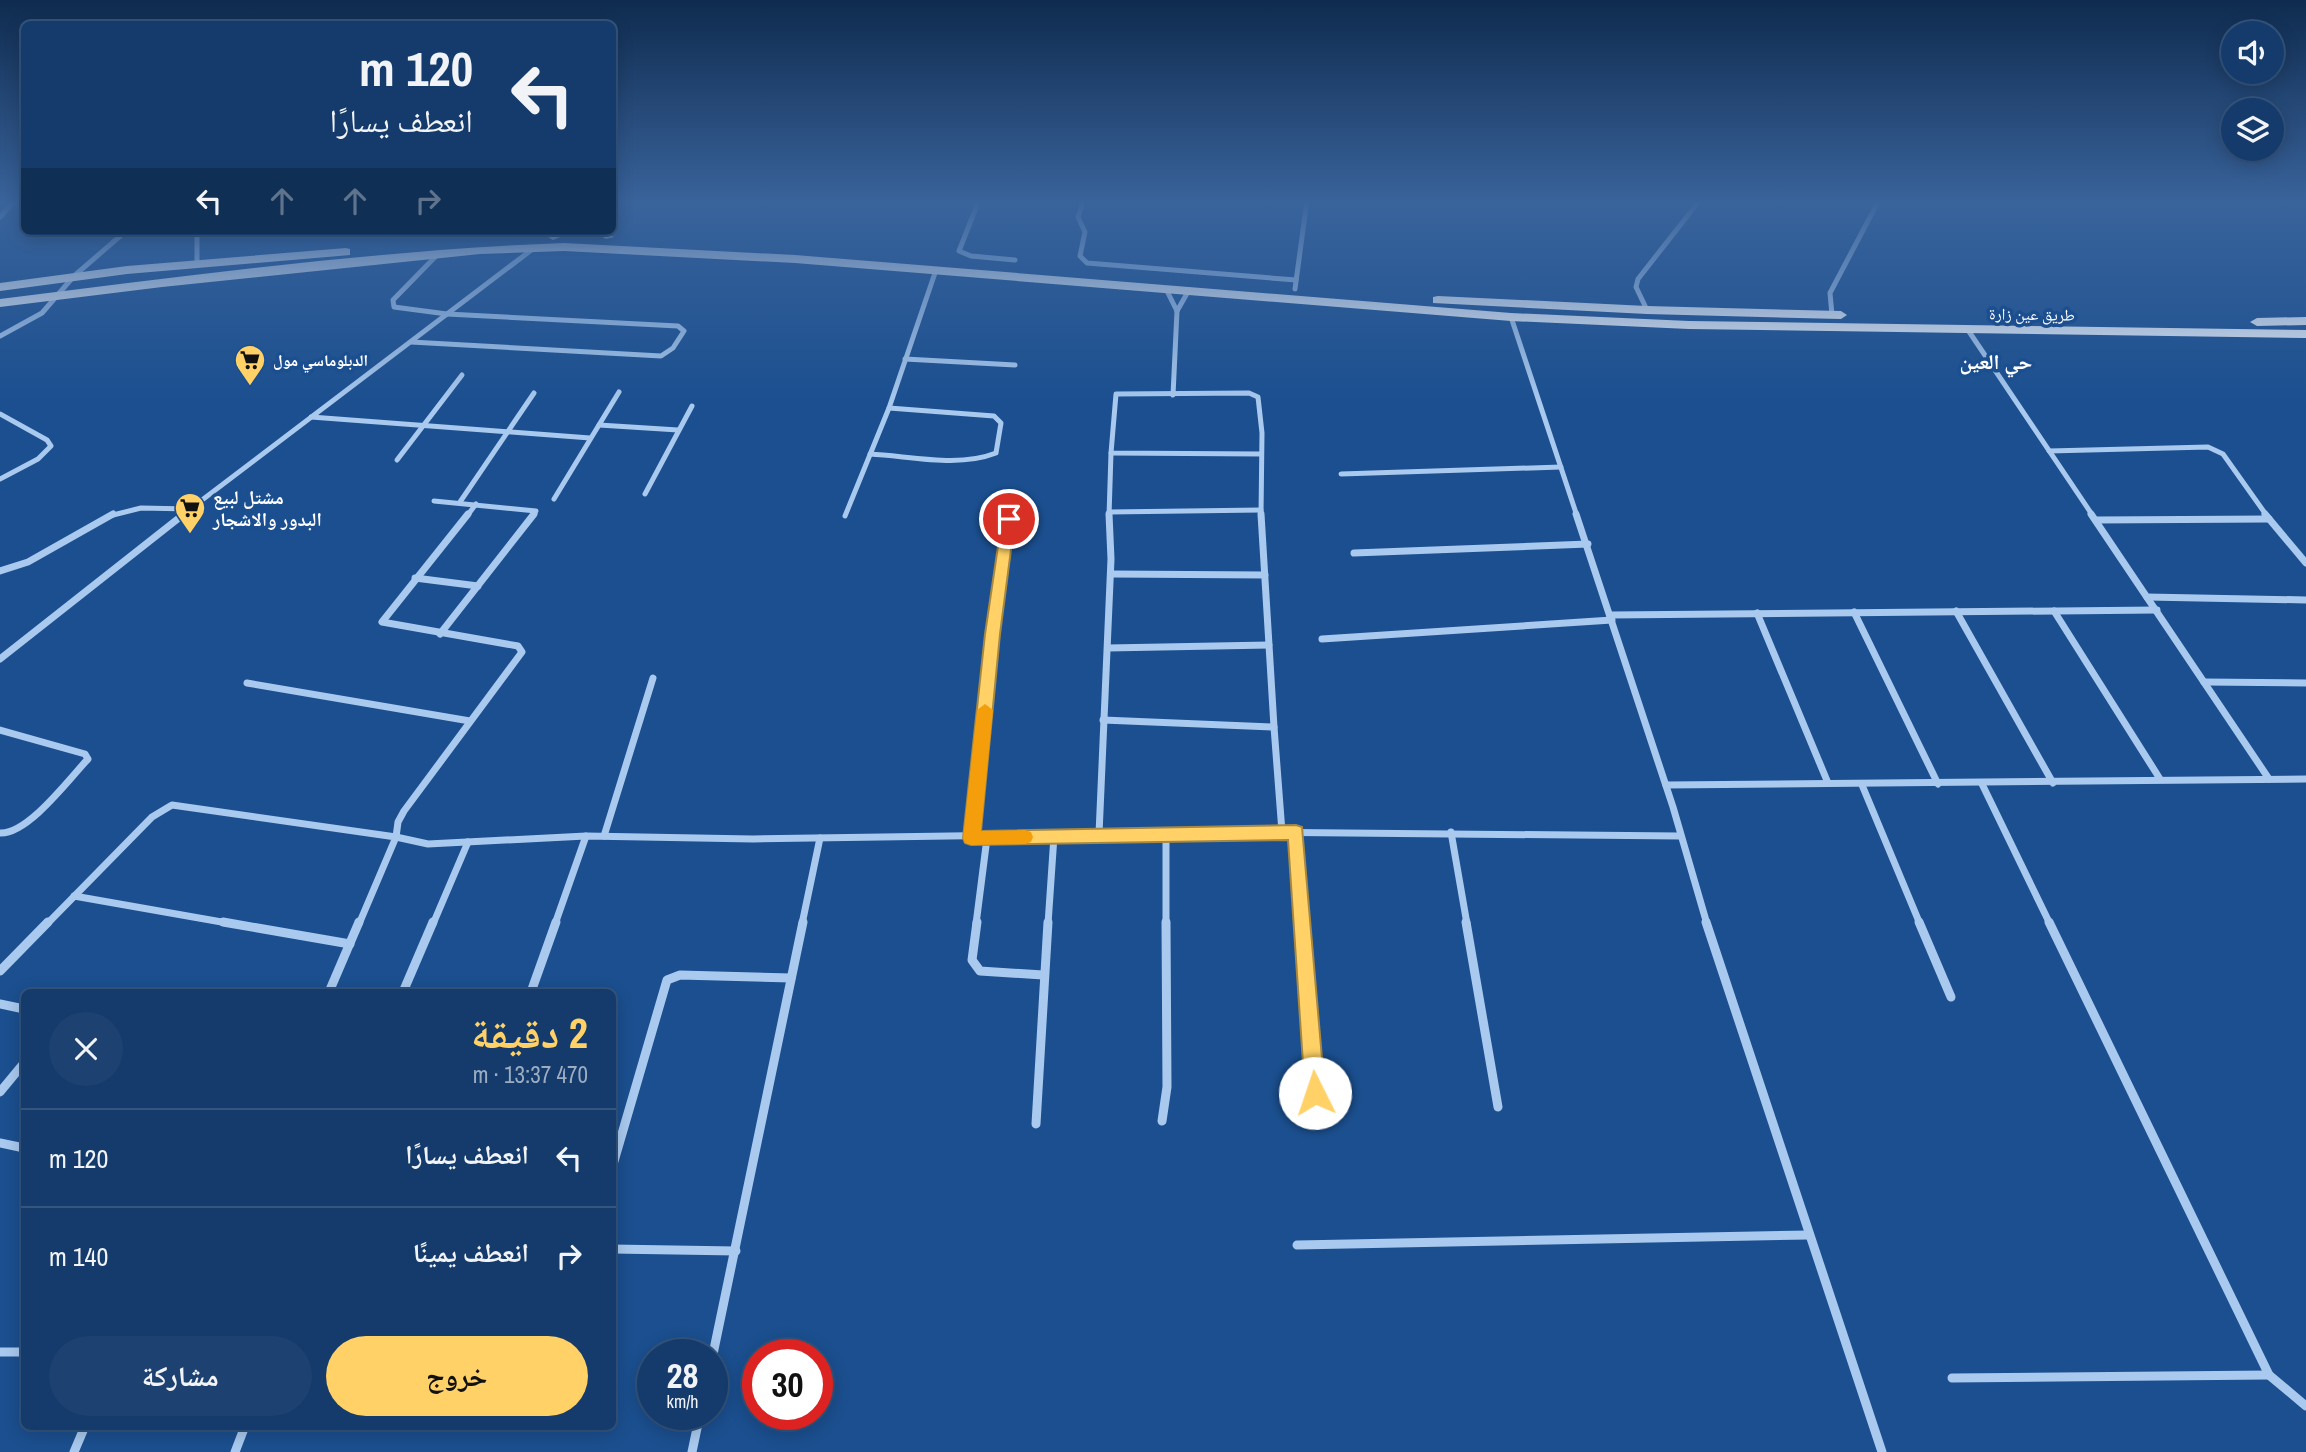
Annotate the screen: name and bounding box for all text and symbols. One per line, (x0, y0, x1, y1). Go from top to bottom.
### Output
map controls (2221, 21, 2284, 161)
button: sound (2221, 21, 2284, 84)
text: 120 m (359, 35, 473, 101)
icon: left (497, 49, 588, 140)
button: layers (2221, 98, 2284, 161)
text: انعطف يسارًا (330, 99, 473, 142)
icon: left (190, 182, 228, 220)
icon: ahead (263, 182, 301, 220)
icon: ahead (336, 182, 374, 220)
icon: right (409, 182, 447, 220)
street label: طريق عين زارة (1989, 302, 2075, 326)
supermarket icon: الدبلوماسي مول (233, 343, 267, 387)
district label: حي العين (1960, 347, 2032, 378)
place label: الدبلوماسي مول (273, 349, 368, 373)
place label: مشتل لبيع البدور والاشجار (212, 484, 322, 532)
pin (979, 489, 1039, 549)
supermarket icon: مشتل لبيع البدور والاشجار (173, 491, 207, 535)
icon: arrive (990, 500, 1028, 538)
text: 2 دقيقة (471, 1005, 588, 1061)
button: close (49, 1012, 123, 1086)
position arrow (1278, 1056, 1352, 1130)
text: 470 m · 13:37 (473, 1059, 588, 1090)
text: انعطف يسارًا (405, 1137, 529, 1172)
icon: left (550, 1139, 588, 1177)
text: 120 m (49, 1141, 108, 1176)
text: انعطف يمينًا (413, 1235, 529, 1270)
icon: right (550, 1237, 588, 1275)
text: 140 m (49, 1239, 108, 1274)
button: مشاركة (49, 1336, 312, 1416)
button: خروج (326, 1336, 588, 1416)
speed limit sign: 30 (742, 1339, 833, 1430)
text: 28 (667, 1352, 698, 1399)
text: km/h (667, 1389, 699, 1414)

